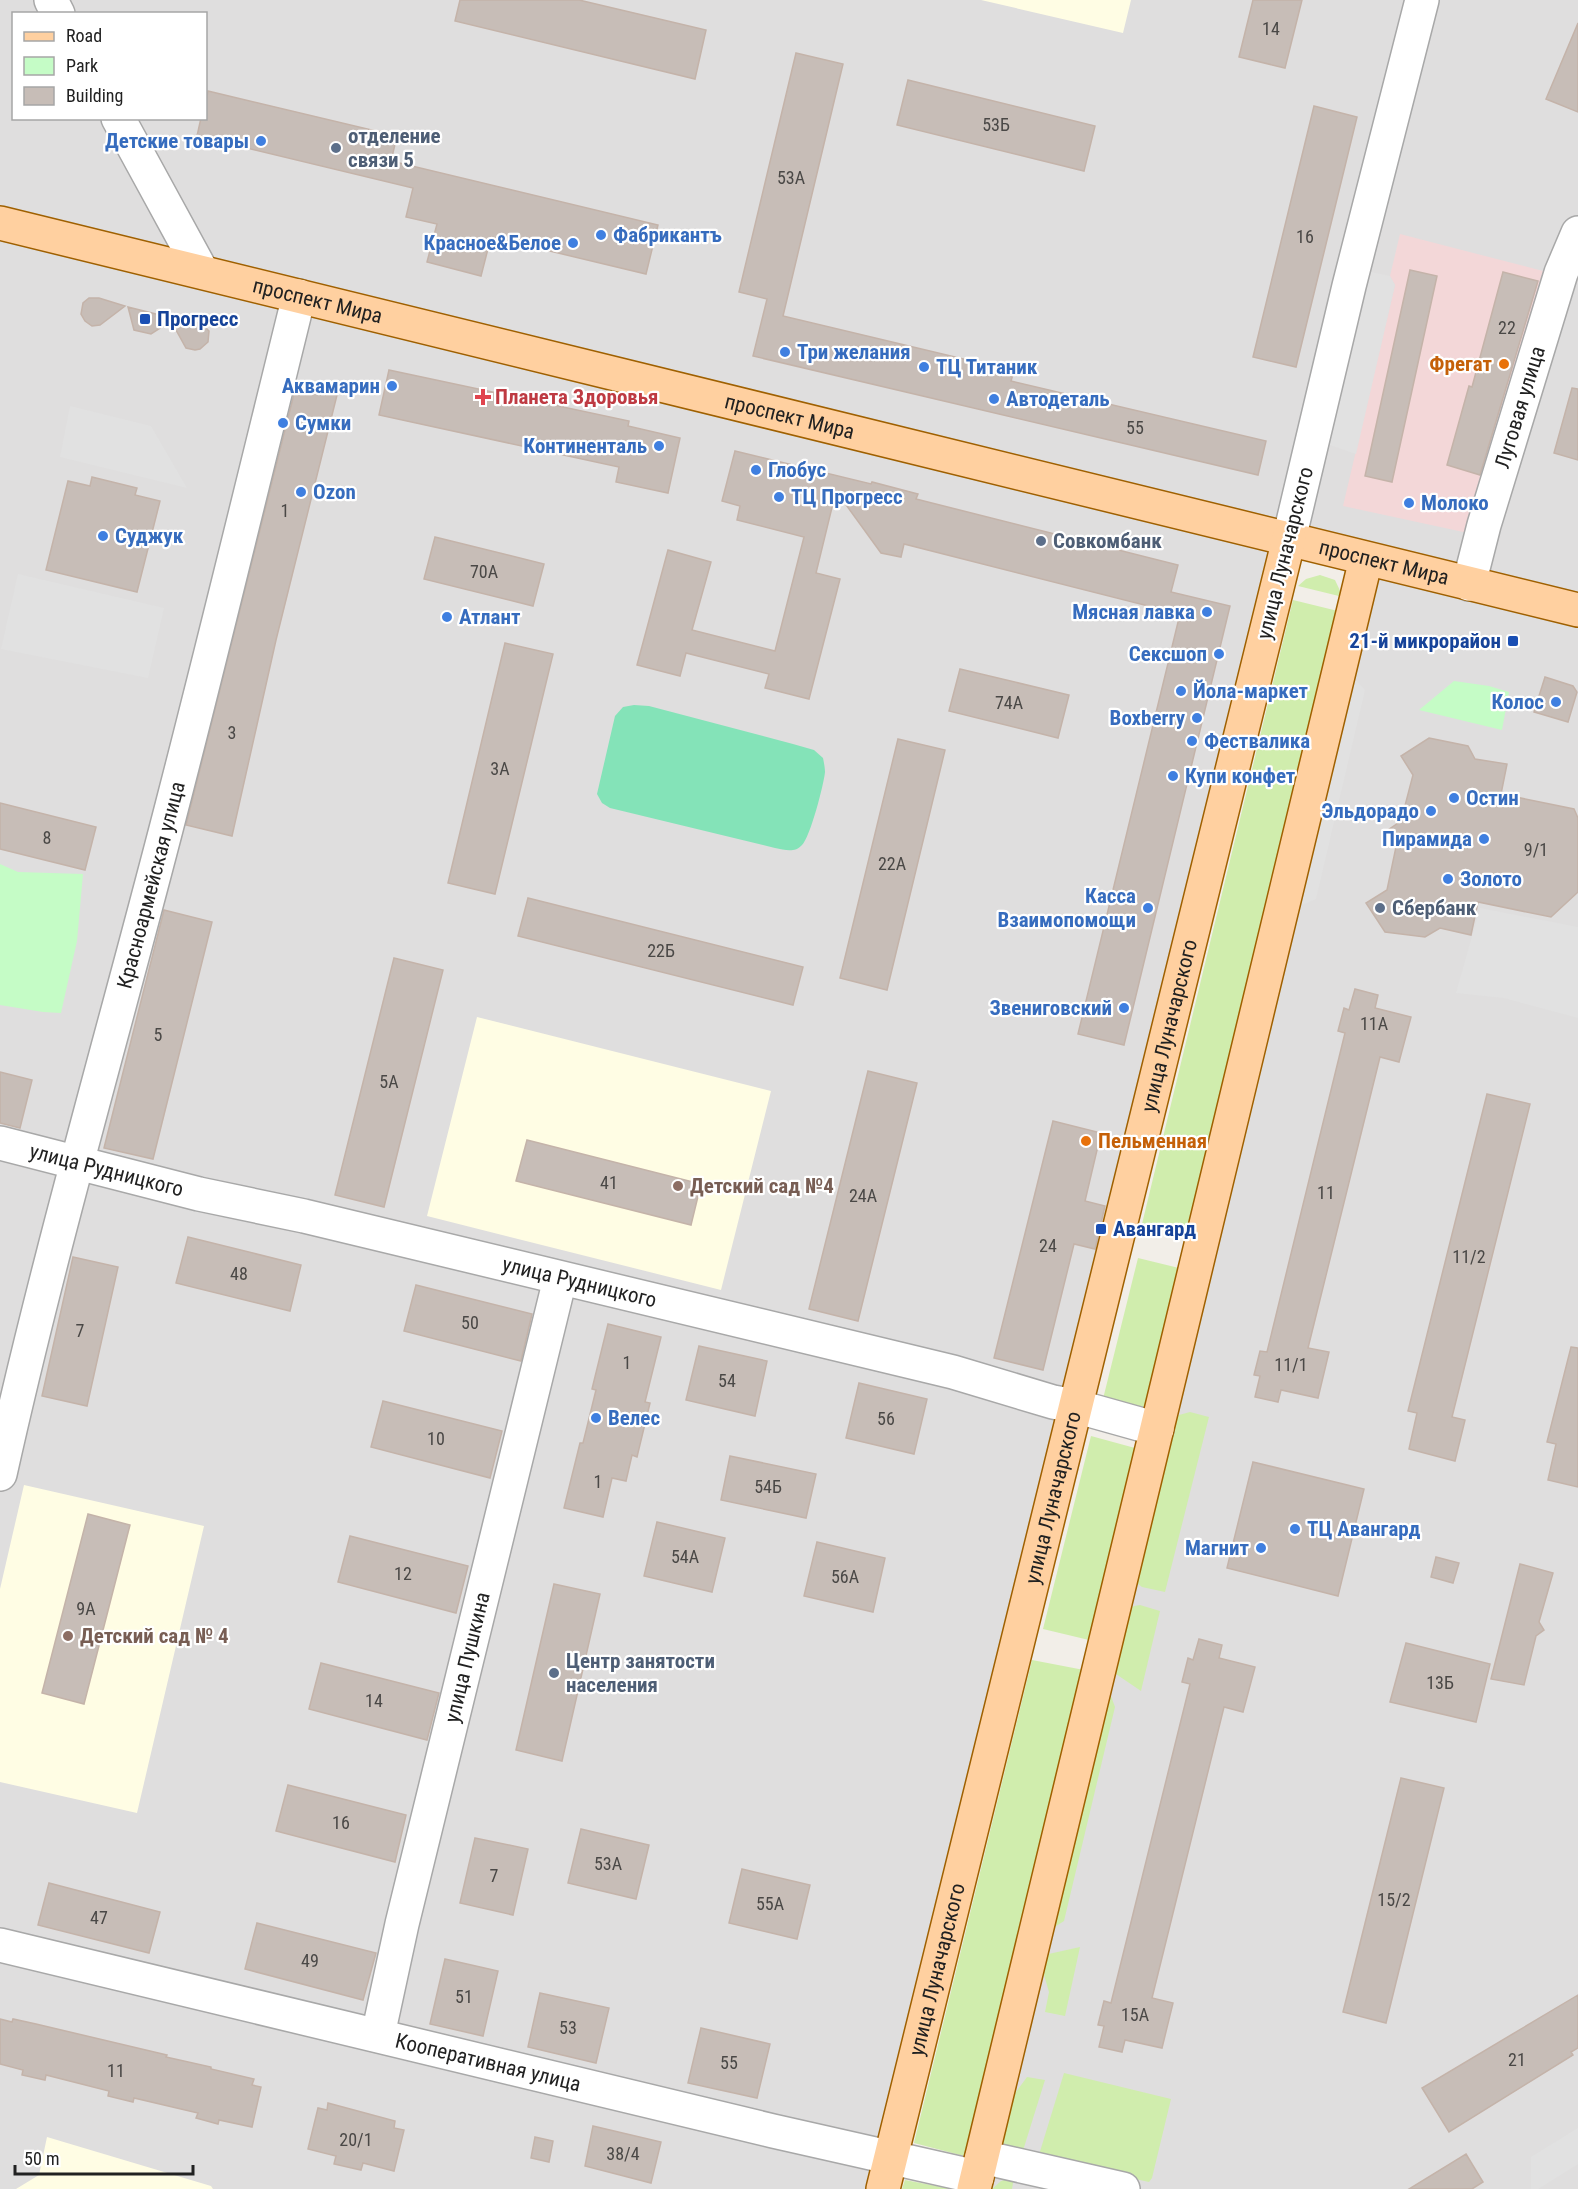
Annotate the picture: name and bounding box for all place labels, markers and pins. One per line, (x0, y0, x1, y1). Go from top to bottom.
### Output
place label: отделение связи 5 (348, 124, 441, 172)
place label: Детские товары (105, 129, 249, 153)
marker: Детские товары (254, 134, 268, 148)
marker: отделение связи 5 (329, 141, 343, 155)
place label: Фабрикантъ (613, 223, 722, 247)
marker: Фабрикантъ (594, 228, 608, 242)
place label: Красное&Белое (424, 231, 561, 255)
marker: Красное&Белое (566, 236, 580, 250)
place label: Прогресс (157, 307, 239, 331)
marker: Прогресс (138, 312, 152, 326)
place label: Три желания (797, 340, 911, 364)
marker: Три желания (778, 345, 792, 359)
place label: Фрегат (1429, 352, 1492, 376)
place label: ТЦ Титаник (936, 355, 1038, 379)
marker: Фрегат (1497, 357, 1511, 371)
marker: ТЦ Титаник (917, 360, 931, 374)
place label: Аквамарин (282, 374, 380, 398)
marker: Аквамарин (385, 379, 399, 393)
place label: Планета Здоровья (495, 385, 658, 409)
place label: Автодеталь (1006, 387, 1110, 411)
marker: Планета Здоровья (476, 390, 490, 404)
marker: Автодеталь (987, 392, 1001, 406)
place label: Сумки (295, 411, 351, 435)
marker: Сумки (276, 416, 290, 430)
place label: Континенталь (523, 434, 647, 458)
marker: Континенталь (652, 439, 666, 453)
place label: Глобус (768, 458, 827, 482)
marker: Глобус (749, 463, 763, 477)
place label: Ozon (313, 480, 356, 504)
marker: Ozon (294, 485, 308, 499)
place label: ТЦ Прогресс (791, 485, 903, 509)
marker: ТЦ Прогресс (772, 490, 786, 504)
place label: Молоко (1421, 491, 1489, 515)
marker: Молоко (1402, 496, 1416, 510)
place label: Суджук (115, 524, 184, 548)
marker: Суджук (96, 529, 110, 543)
place label: Совкомбанк (1053, 529, 1162, 553)
marker: Совкомбанк (1034, 534, 1048, 548)
place label: Мясная лавка (1072, 600, 1195, 624)
place label: Атлант (459, 605, 521, 629)
marker: Мясная лавка (1200, 605, 1214, 619)
marker: Атлант (440, 610, 454, 624)
place label: 21-й микрорайон (1349, 629, 1501, 653)
marker: 21-й микрорайон (1506, 634, 1520, 648)
place label: Сексшоп (1129, 642, 1207, 666)
marker: Сексшоп (1212, 647, 1226, 661)
place label: Йола-маркет (1193, 679, 1309, 703)
marker: Йола-маркет (1174, 684, 1188, 698)
place label: Колос (1492, 690, 1544, 714)
marker: Колос (1549, 695, 1563, 709)
place label: Boxberry (1110, 706, 1186, 730)
marker: Boxberry (1190, 711, 1204, 725)
place label: Фествалика (1204, 729, 1310, 753)
marker: Фествалика (1185, 734, 1199, 748)
place label: Купи конфет (1185, 764, 1296, 788)
marker: Купи конфет (1166, 769, 1180, 783)
place label: Остин (1466, 786, 1519, 810)
marker: Остин (1447, 791, 1461, 805)
place label: Эльдорадо (1322, 799, 1419, 823)
marker: Эльдорадо (1424, 804, 1438, 818)
place label: Пирамида (1382, 827, 1472, 851)
marker: Пирамида (1477, 832, 1491, 846)
place label: Золото (1460, 867, 1522, 891)
marker: Золото (1441, 872, 1455, 886)
place label: Касса Взаимопомощи (997, 884, 1136, 932)
place label: Сбербанк (1392, 896, 1477, 920)
marker: Касса Взаимопомощи (1141, 901, 1155, 915)
marker: Сбербанк (1373, 901, 1387, 915)
place label: Звениговский (989, 996, 1112, 1020)
marker: Звениговский (1117, 1001, 1131, 1015)
place label: Пельменная (1098, 1129, 1207, 1153)
marker: Пельменная (1079, 1134, 1093, 1148)
place label: Детский сад №4 (690, 1174, 834, 1198)
marker: Детский сад №4 (671, 1179, 685, 1193)
place label: Авангард (1113, 1217, 1196, 1241)
marker: Авангард (1094, 1222, 1108, 1236)
place label: Велес (608, 1406, 660, 1430)
marker: Велес (589, 1411, 603, 1425)
place label: ТЦ Авангард (1307, 1517, 1421, 1541)
marker: ТЦ Авангард (1288, 1522, 1302, 1536)
place label: Магнит (1185, 1536, 1249, 1560)
marker: Магнит (1254, 1541, 1268, 1555)
place label: Детский сад № 4 (80, 1624, 229, 1648)
marker: Детский сад № 4 (61, 1629, 75, 1643)
place label: Центр занятости населения (566, 1649, 715, 1697)
marker: Центр занятости населения (547, 1666, 561, 1680)

